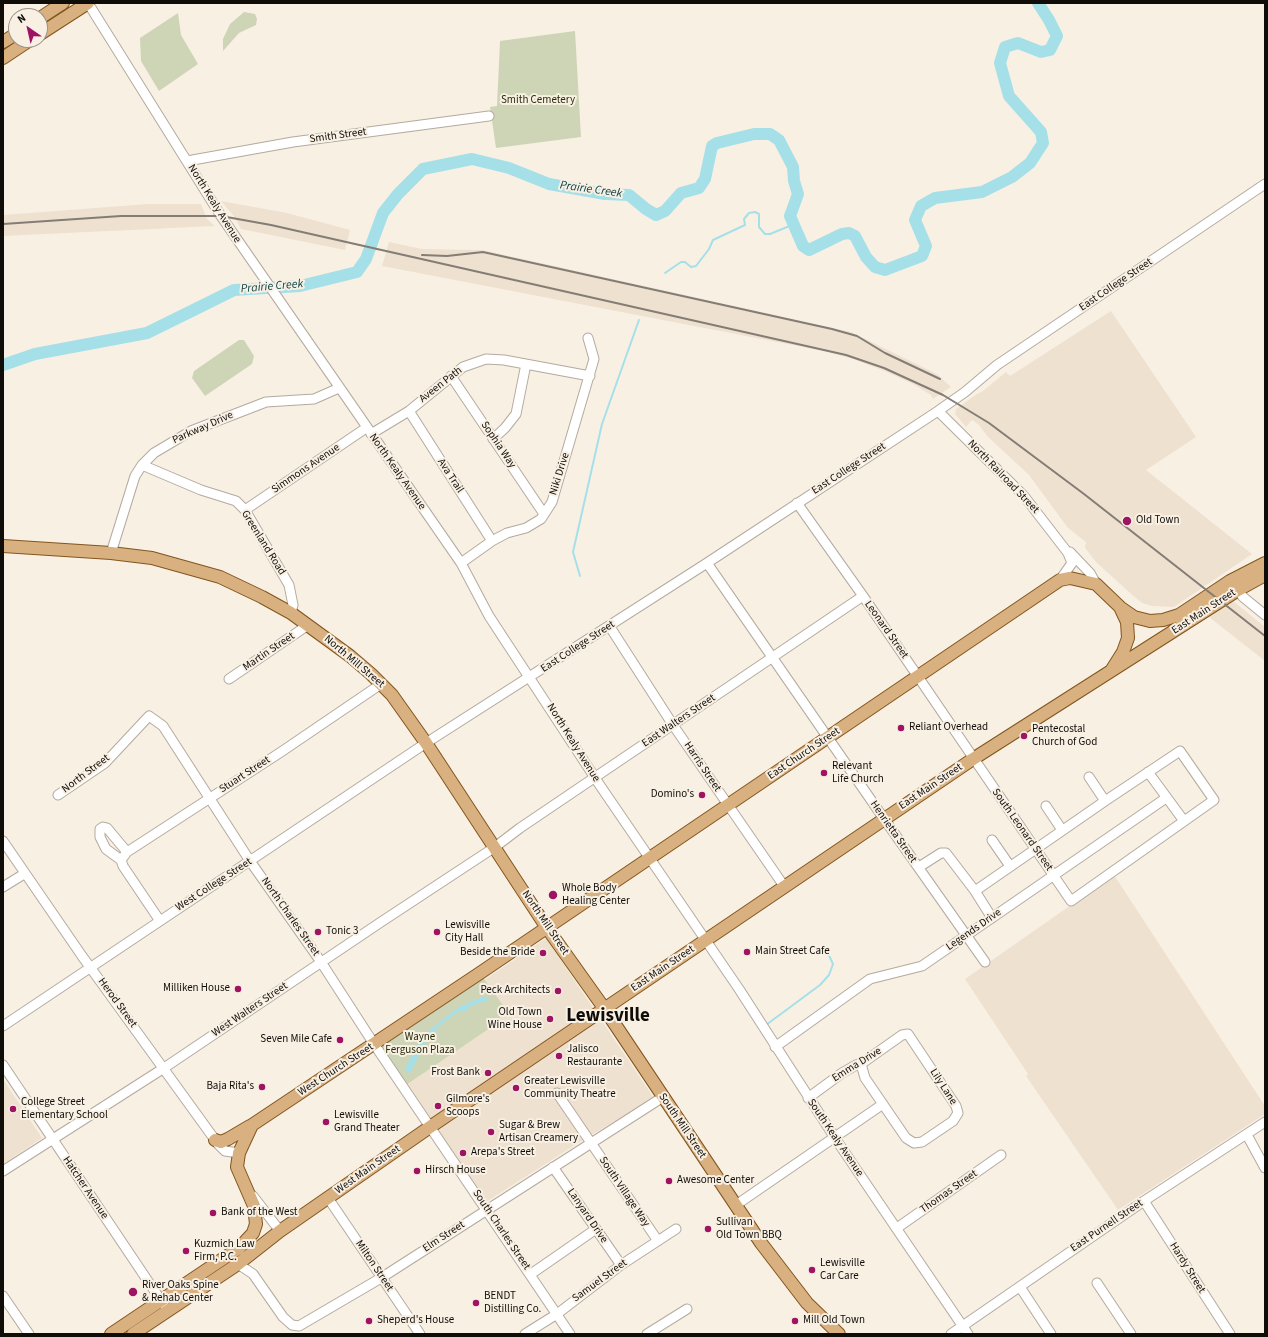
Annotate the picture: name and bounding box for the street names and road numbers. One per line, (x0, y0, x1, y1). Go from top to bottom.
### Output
street label: Smith Street (309, 125, 367, 147)
street label: North Kealy Avenue (185, 162, 243, 246)
street label: East College Street (1077, 256, 1155, 314)
street label: Aveen Path (417, 364, 465, 406)
street label: Parkway Drive (171, 409, 235, 447)
street label: Sophia Way (478, 419, 518, 471)
street label: North Kealy Avenue (366, 431, 428, 513)
street label: North Railroad Street (965, 438, 1041, 516)
street label: East College Street (810, 440, 888, 498)
street label: Simmons Avenue (269, 441, 343, 497)
street label: Niki Drive (547, 451, 573, 497)
street label: Ava Trail (434, 456, 466, 496)
street label: Greenland Road (238, 508, 288, 578)
street label: East Main Street (1170, 586, 1238, 638)
street label: Leonard Street (861, 598, 911, 662)
street label: East College Street (539, 618, 617, 676)
street label: Martin Street (241, 630, 297, 674)
street label: North Mill Street (321, 633, 387, 691)
street label: East Walters Street (640, 692, 718, 750)
street label: North Kealy Avenue (544, 701, 602, 785)
street label: East Church Street (765, 725, 843, 783)
street label: Harris Street (680, 740, 724, 794)
street label: North Street (60, 752, 112, 796)
street label: Stuart Street (217, 754, 273, 796)
street label: East Main Street (897, 761, 965, 813)
street label: South Leonard Street (989, 786, 1055, 874)
street label: Henrietta Street (867, 798, 919, 866)
street label: West College Street (173, 855, 255, 915)
street label: North Charles Street (258, 875, 322, 959)
street label: North Mill Street (519, 888, 571, 958)
street label: Legends Drive (944, 906, 1004, 954)
street label: East Main Street (629, 943, 697, 995)
street label: Herod Street (95, 976, 139, 1030)
street label: West Walters Street (210, 980, 290, 1040)
street label: West Church Street (296, 1041, 376, 1099)
street label: Emma Drive (830, 1045, 884, 1085)
street label: Lily Lane (926, 1066, 960, 1108)
street label: South Mill Street (655, 1091, 709, 1161)
street label: South Kealy Avenue (804, 1097, 866, 1179)
street label: West Main Street (333, 1143, 403, 1197)
street label: Hatcher Avenue (59, 1154, 111, 1222)
street label: South Village Way (596, 1155, 652, 1229)
street label: Thomas Street (918, 1167, 980, 1217)
street label: Lanyard Drive (564, 1186, 610, 1246)
street label: South Charles Street (469, 1187, 533, 1273)
street label: East Purnell Street (1068, 1197, 1146, 1255)
street label: Elm Street (420, 1219, 468, 1255)
street label: Milton Street (352, 1238, 396, 1294)
street label: Hardy Street (1166, 1240, 1208, 1296)
street label: Samuel Street (570, 1257, 630, 1305)

